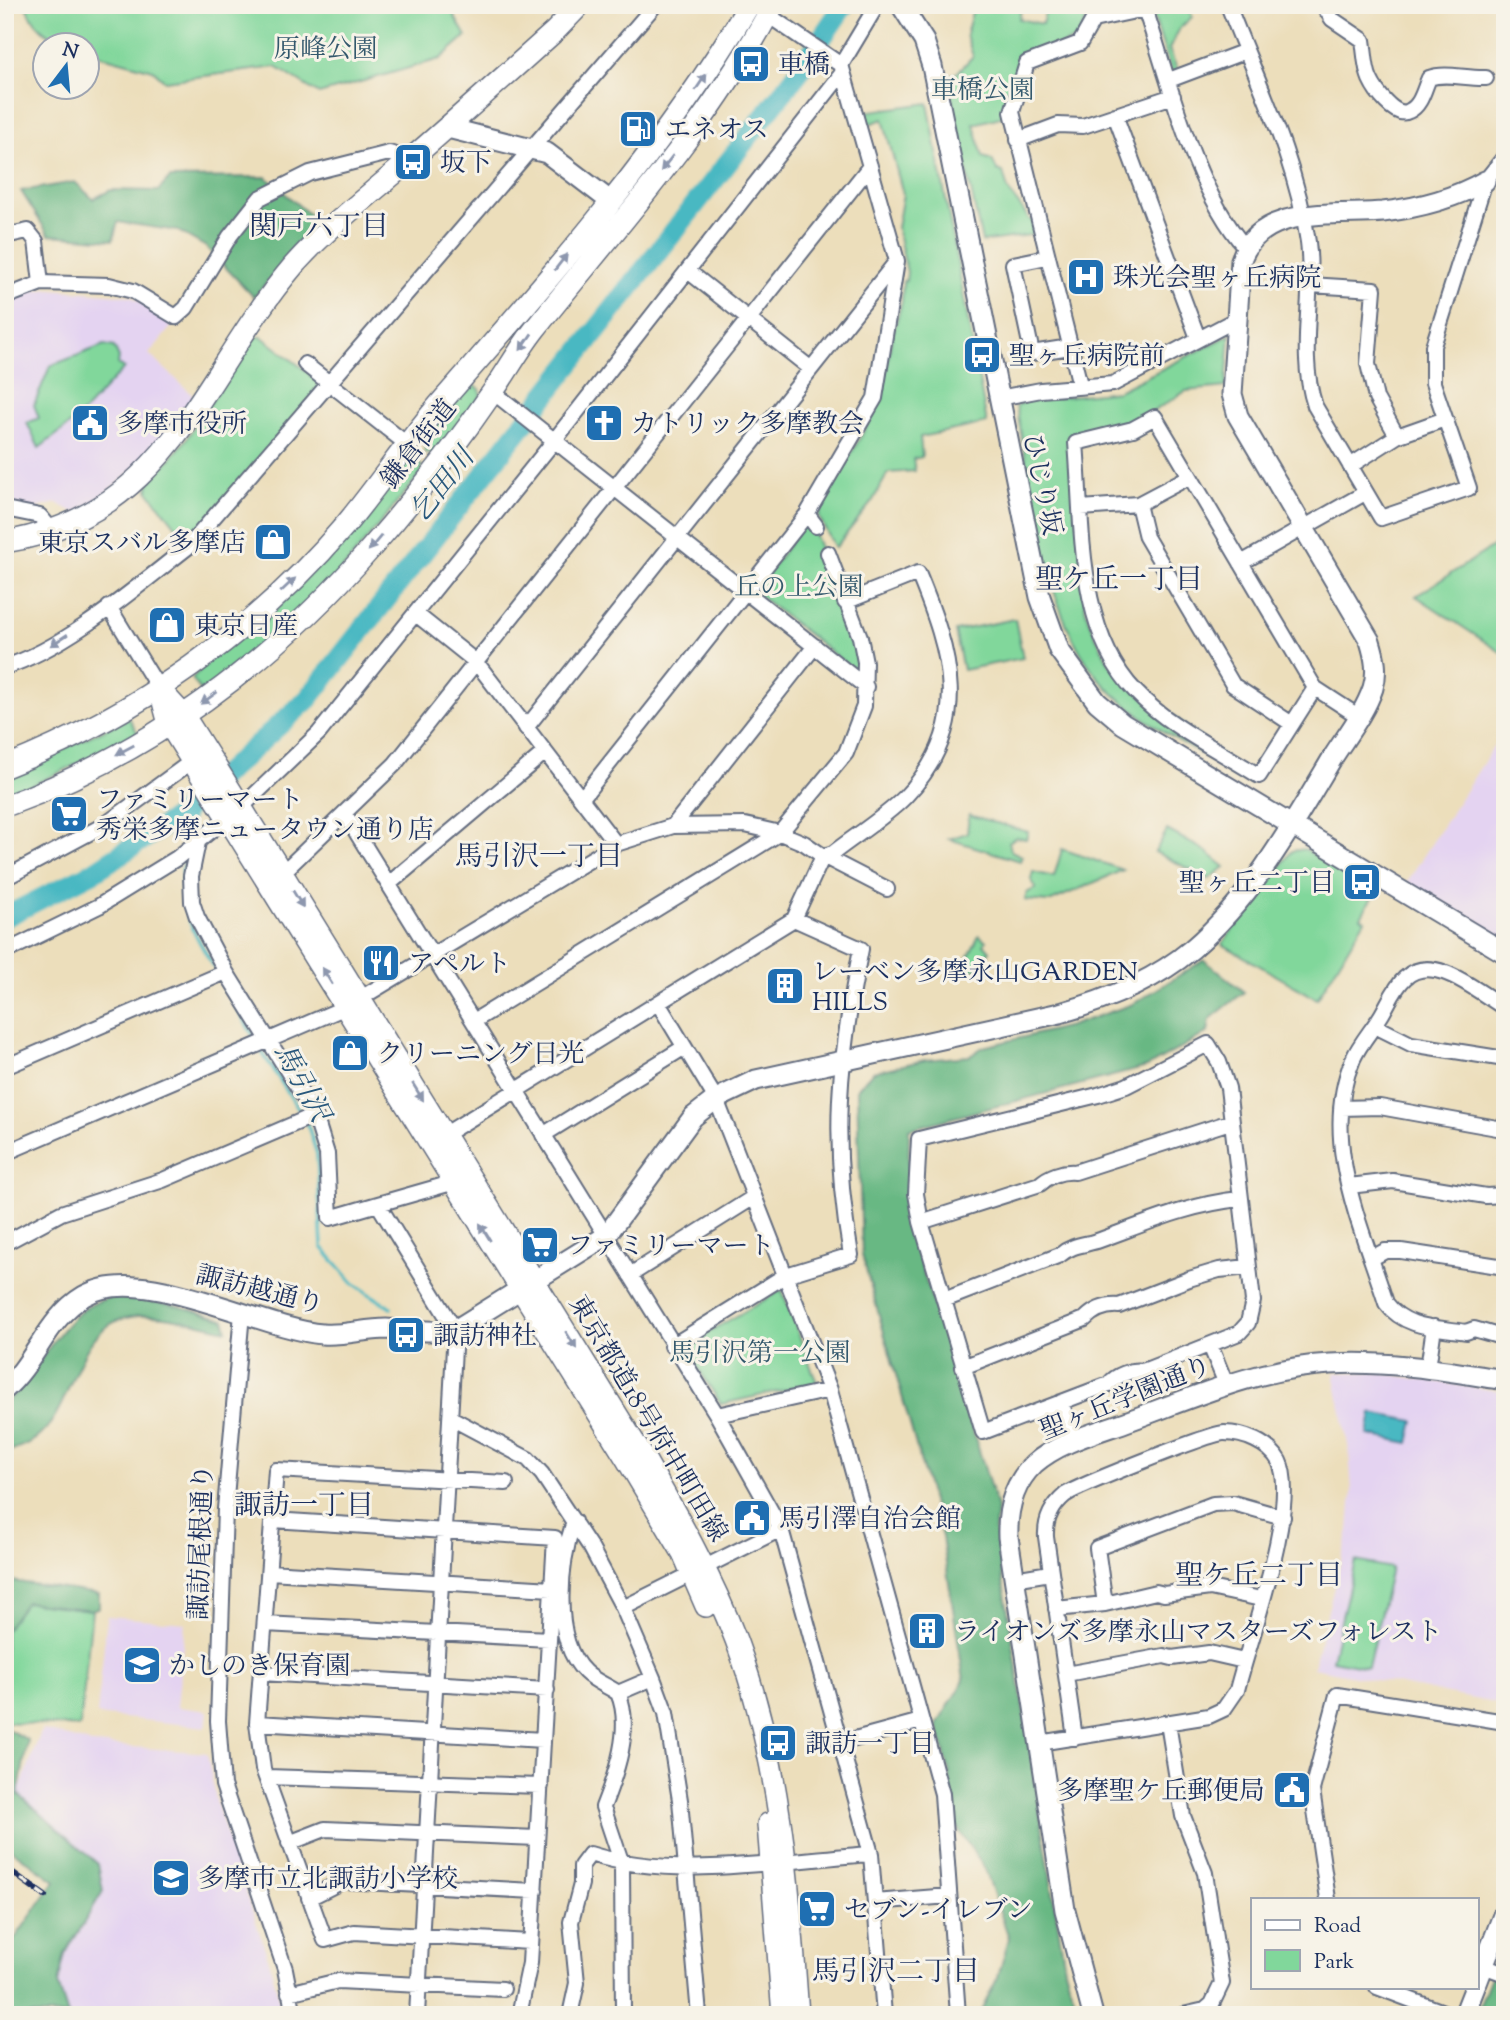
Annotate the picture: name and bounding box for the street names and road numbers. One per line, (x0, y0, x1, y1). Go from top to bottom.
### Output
street label: 鎌倉街道 (373, 392, 467, 497)
street label: ひじり坂 (1012, 430, 1069, 539)
street label: 諏訪越通り (192, 1258, 327, 1325)
street label: 東京都道18号府中町田線 (558, 1289, 735, 1550)
street label: 聖ヶ丘学園通り (1035, 1348, 1217, 1451)
street label: 諏訪尾根通り (181, 1463, 224, 1621)

